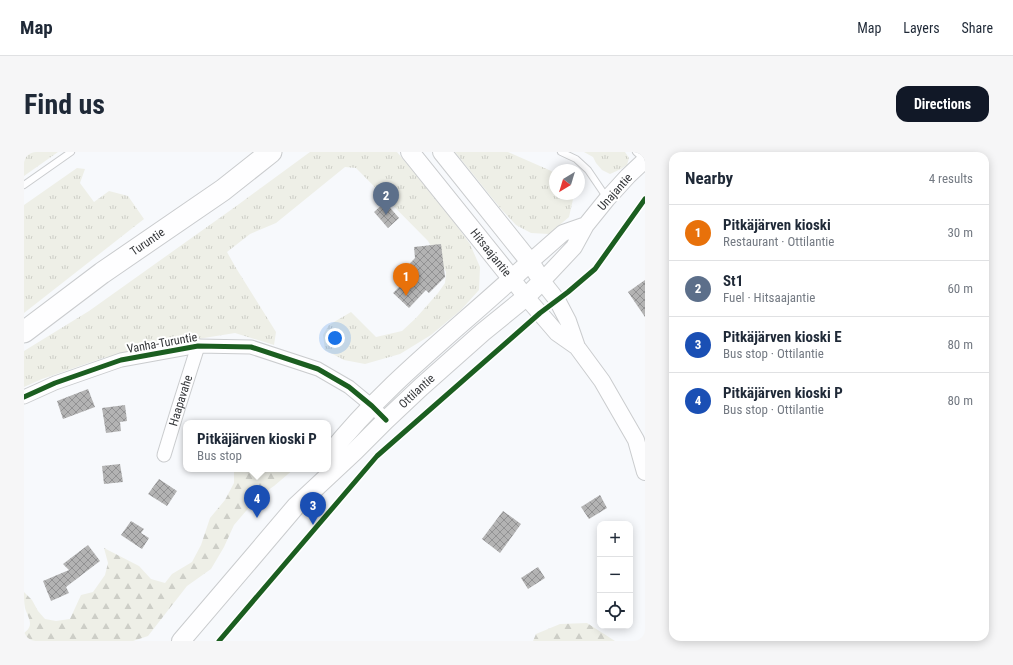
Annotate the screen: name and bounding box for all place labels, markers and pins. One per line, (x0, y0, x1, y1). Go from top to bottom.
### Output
pin: 2 (373, 182, 399, 215)
pin: 1 (393, 263, 419, 296)
pin: 4 (244, 485, 270, 518)
pin: 3 (300, 492, 326, 525)

